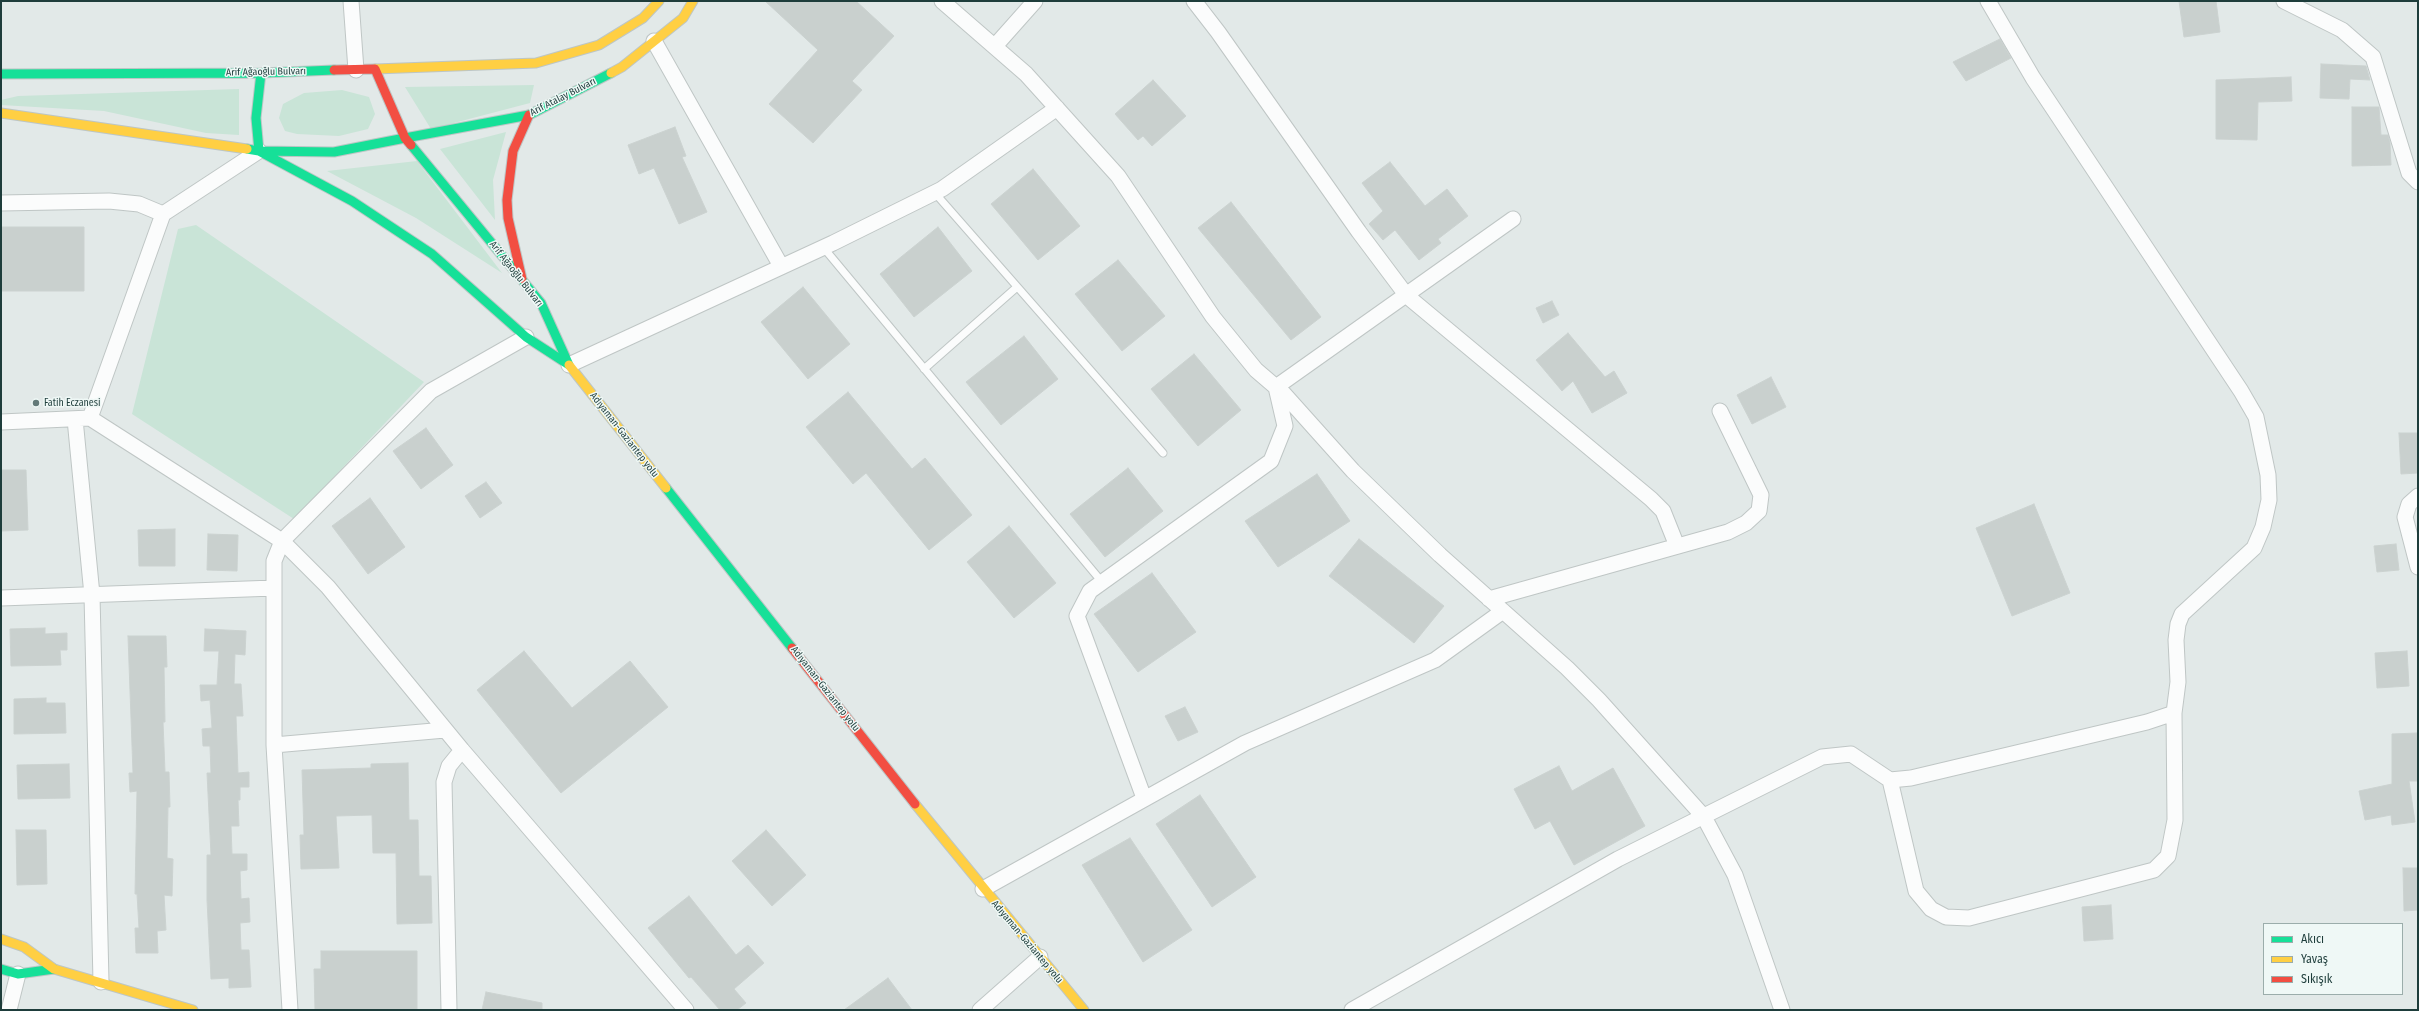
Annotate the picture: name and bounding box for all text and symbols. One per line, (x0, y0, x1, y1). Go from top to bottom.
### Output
street label: Arif Ağaoğlu Bulvarı (226, 65, 306, 79)
street label: Arif Atalay Bulvarı (528, 75, 598, 119)
street label: Arif Ağaoğlu Bulvarı (487, 239, 545, 309)
street label: Adıyaman-Gaziantep yolu (587, 390, 661, 480)
place label: Fatih Eczanesi (44, 397, 101, 409)
marker: Fatih Eczanesi (31, 398, 41, 408)
street label: Adıyaman-Gaziantep yolu (788, 644, 862, 734)
street label: Adıyaman-Gaziantep yolu (989, 898, 1065, 986)
legend (2263, 923, 2403, 995)
text: Akıcı (2301, 932, 2324, 946)
text: Yavaş (2301, 952, 2328, 966)
text: Sıkışık (2301, 972, 2332, 986)

